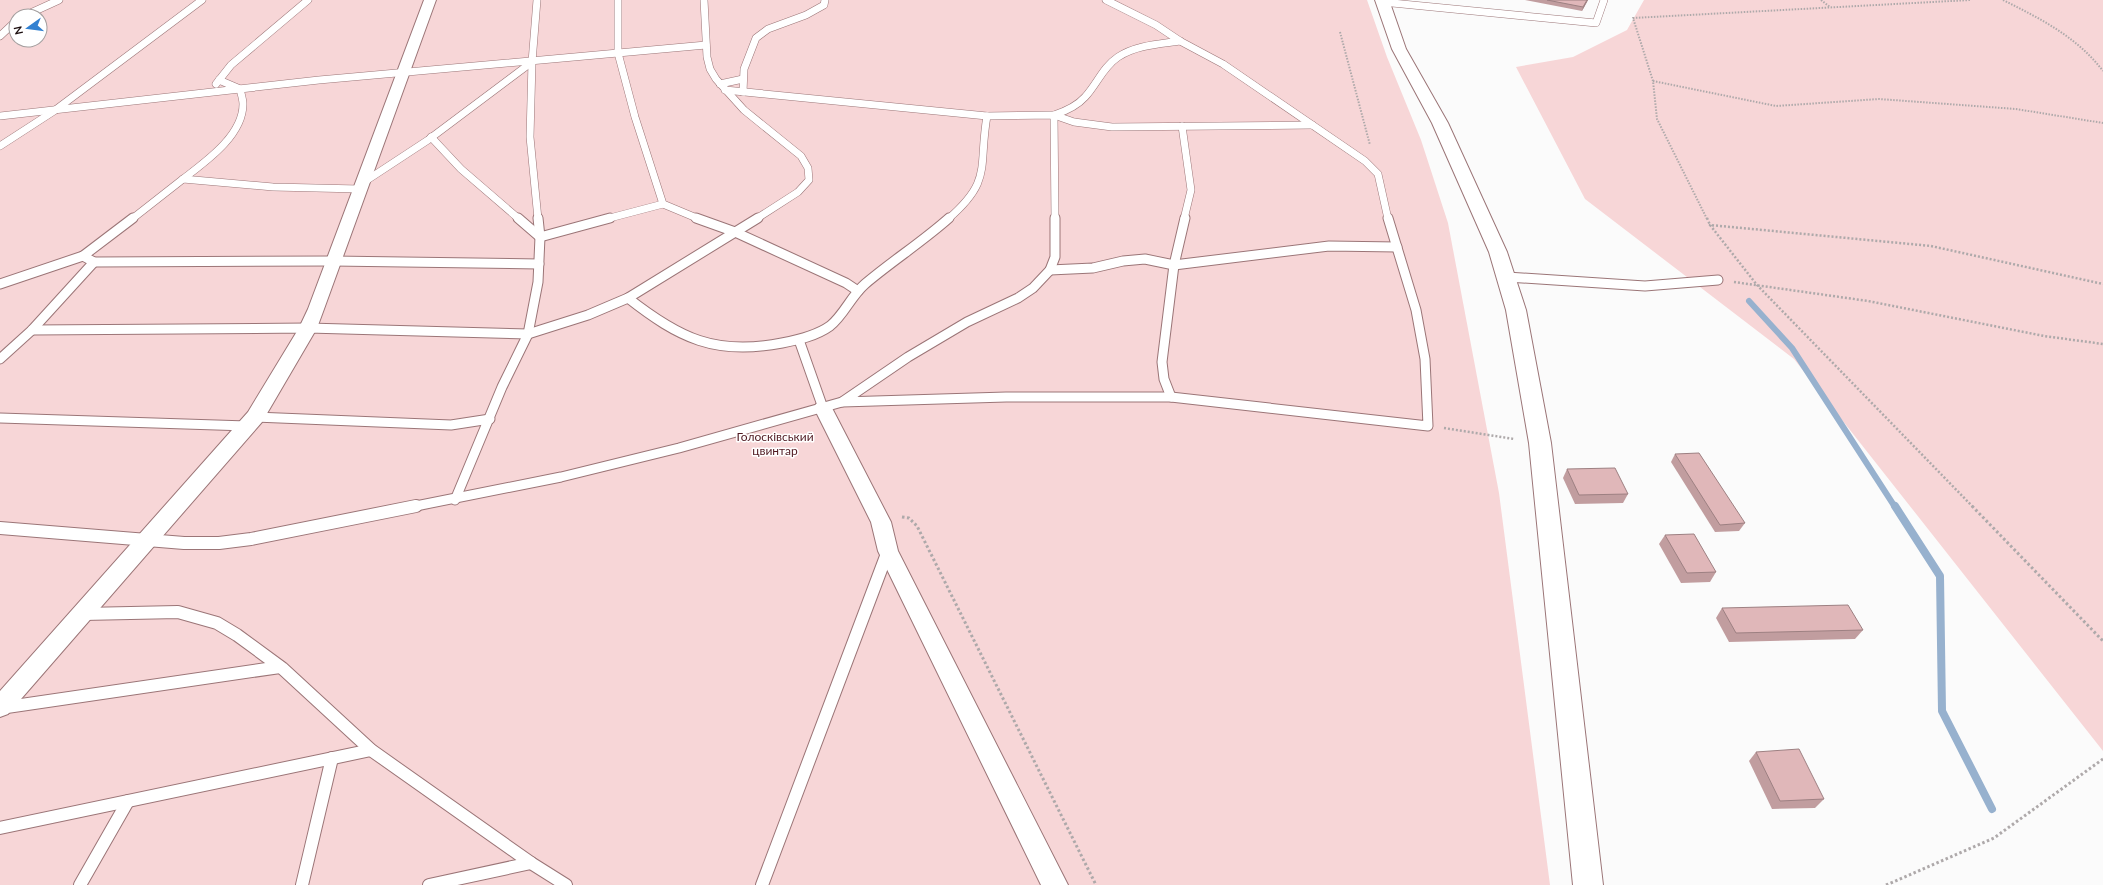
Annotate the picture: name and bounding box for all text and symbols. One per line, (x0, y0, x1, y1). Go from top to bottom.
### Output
north arrow (8, 8, 48, 48)
text: N (10, 25, 25, 36)
park label: Голосківський цвинтар (736, 429, 814, 458)

